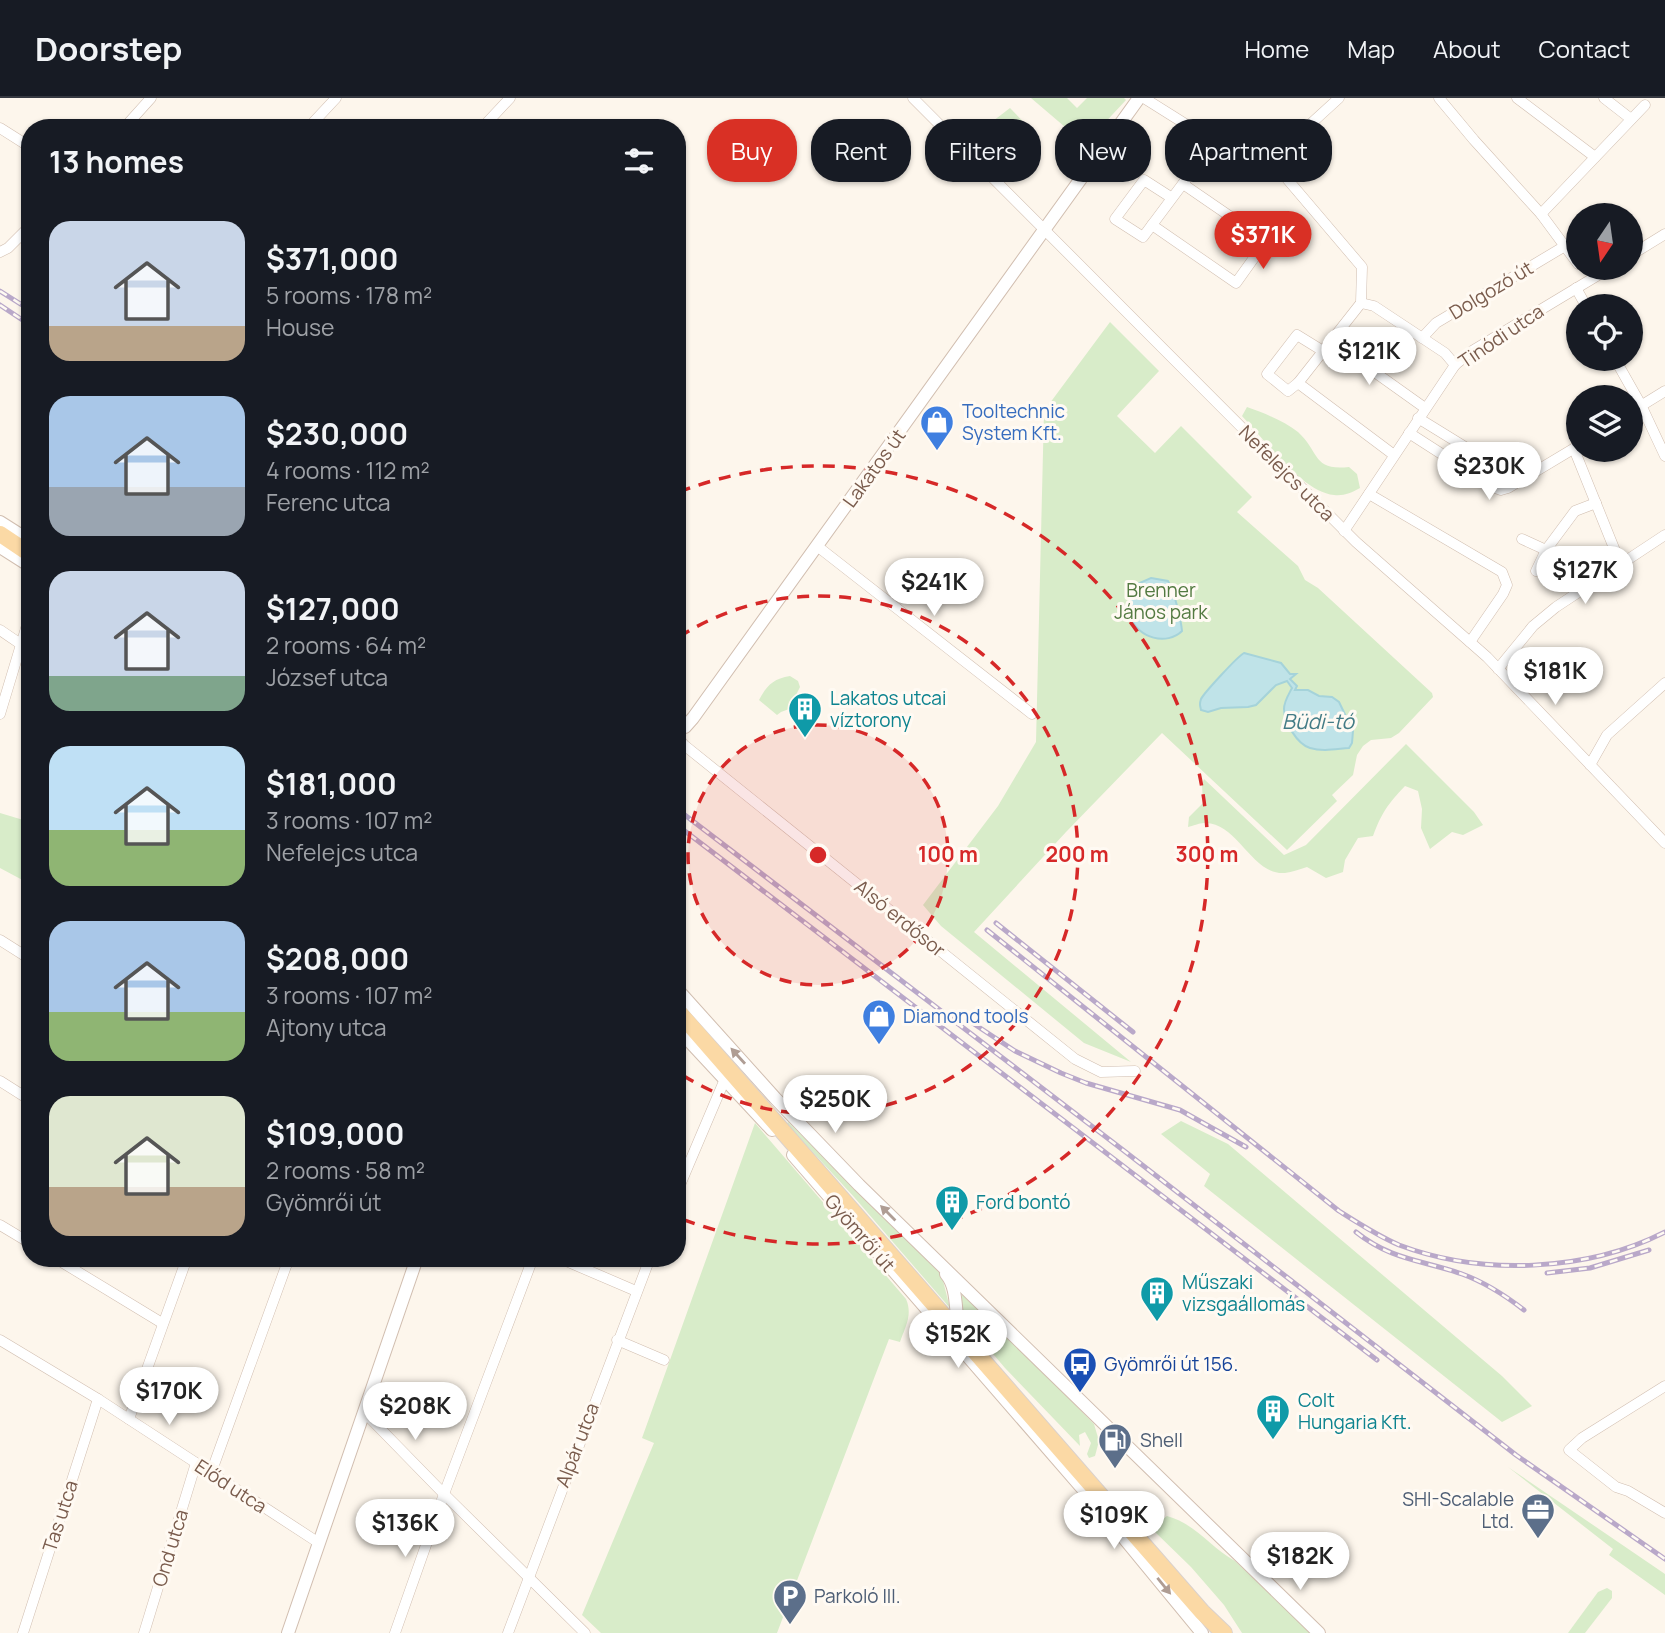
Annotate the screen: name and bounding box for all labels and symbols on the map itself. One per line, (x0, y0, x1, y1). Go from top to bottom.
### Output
north arrow (1566, 203, 1643, 280)
pin: $371K (1214, 212, 1312, 271)
street label: Dolgozó út (1444, 255, 1538, 325)
street label: Tinódi utca (1453, 298, 1549, 374)
pin: $121K (1320, 328, 1418, 387)
place label: Tooltechnic System Kft. (962, 398, 1065, 446)
shop icon: Tooltechnic System Kft. (918, 403, 956, 452)
street label: Nefelejcs utca (1233, 419, 1341, 527)
street label: Lakatos út (837, 423, 911, 513)
pin: $230K (1440, 442, 1538, 502)
pin: $127K (1536, 546, 1634, 606)
pin: $241K (885, 559, 983, 618)
park label: Brenner János park (1114, 577, 1208, 625)
pin: $181K (1506, 648, 1604, 707)
place label: Lakatos utcai víztorony (830, 685, 946, 733)
building icon: Lakatos utcai víztorony (786, 690, 824, 739)
water label: Büdi-tó (1282, 707, 1356, 735)
text: 100 m (918, 840, 978, 868)
text: 200 m (1045, 840, 1109, 868)
text: 300 m (1176, 840, 1238, 868)
centre of rings (806, 843, 830, 867)
street label: Alsó erdősor (849, 873, 951, 963)
shop icon: Diamond tools (860, 997, 898, 1046)
place label: Diamond tools (903, 1003, 1028, 1029)
one-way arrow (731, 1047, 746, 1064)
pin: $250K (786, 1076, 884, 1135)
building icon: Ford bontó (933, 1183, 971, 1232)
street label: Gyömrői út (819, 1188, 901, 1278)
place label: Ford bontó (976, 1189, 1070, 1215)
one-way arrow (879, 1204, 896, 1221)
place label: Műszaki vizsgaállomás (1182, 1269, 1305, 1317)
building icon: Műszaki vizsgaállomás (1138, 1274, 1176, 1323)
pin: $152K (909, 1310, 1007, 1370)
bus stop icon: Gyömrői út 156. (1061, 1345, 1099, 1394)
place label: Gyömrői út 156. (1104, 1351, 1238, 1377)
pin: $170K (120, 1368, 218, 1427)
pin: $208K (366, 1382, 464, 1442)
place label: Colt Hungaria Kft. (1298, 1387, 1411, 1435)
building icon: Colt Hungaria Kft. (1254, 1392, 1292, 1441)
street label: Alpár utca (549, 1399, 605, 1491)
fuel station icon: Shell (1096, 1421, 1134, 1470)
place label: Shell (1140, 1427, 1183, 1453)
street label: Előd utca (190, 1453, 272, 1519)
street label: Tas utca (36, 1477, 84, 1555)
place label: SHI-Scalable Ltd. (1402, 1486, 1514, 1534)
office icon: SHI-Scalable Ltd. (1519, 1491, 1557, 1540)
pin: $109K (1065, 1492, 1163, 1551)
pin: $136K (356, 1500, 454, 1559)
street label: Ond utca (146, 1506, 194, 1590)
pin: $182K (1251, 1532, 1349, 1592)
parking icon: Parkoló III. (771, 1577, 809, 1626)
one-way arrow (1156, 1578, 1171, 1595)
place label: Parkoló III. (814, 1583, 901, 1609)

